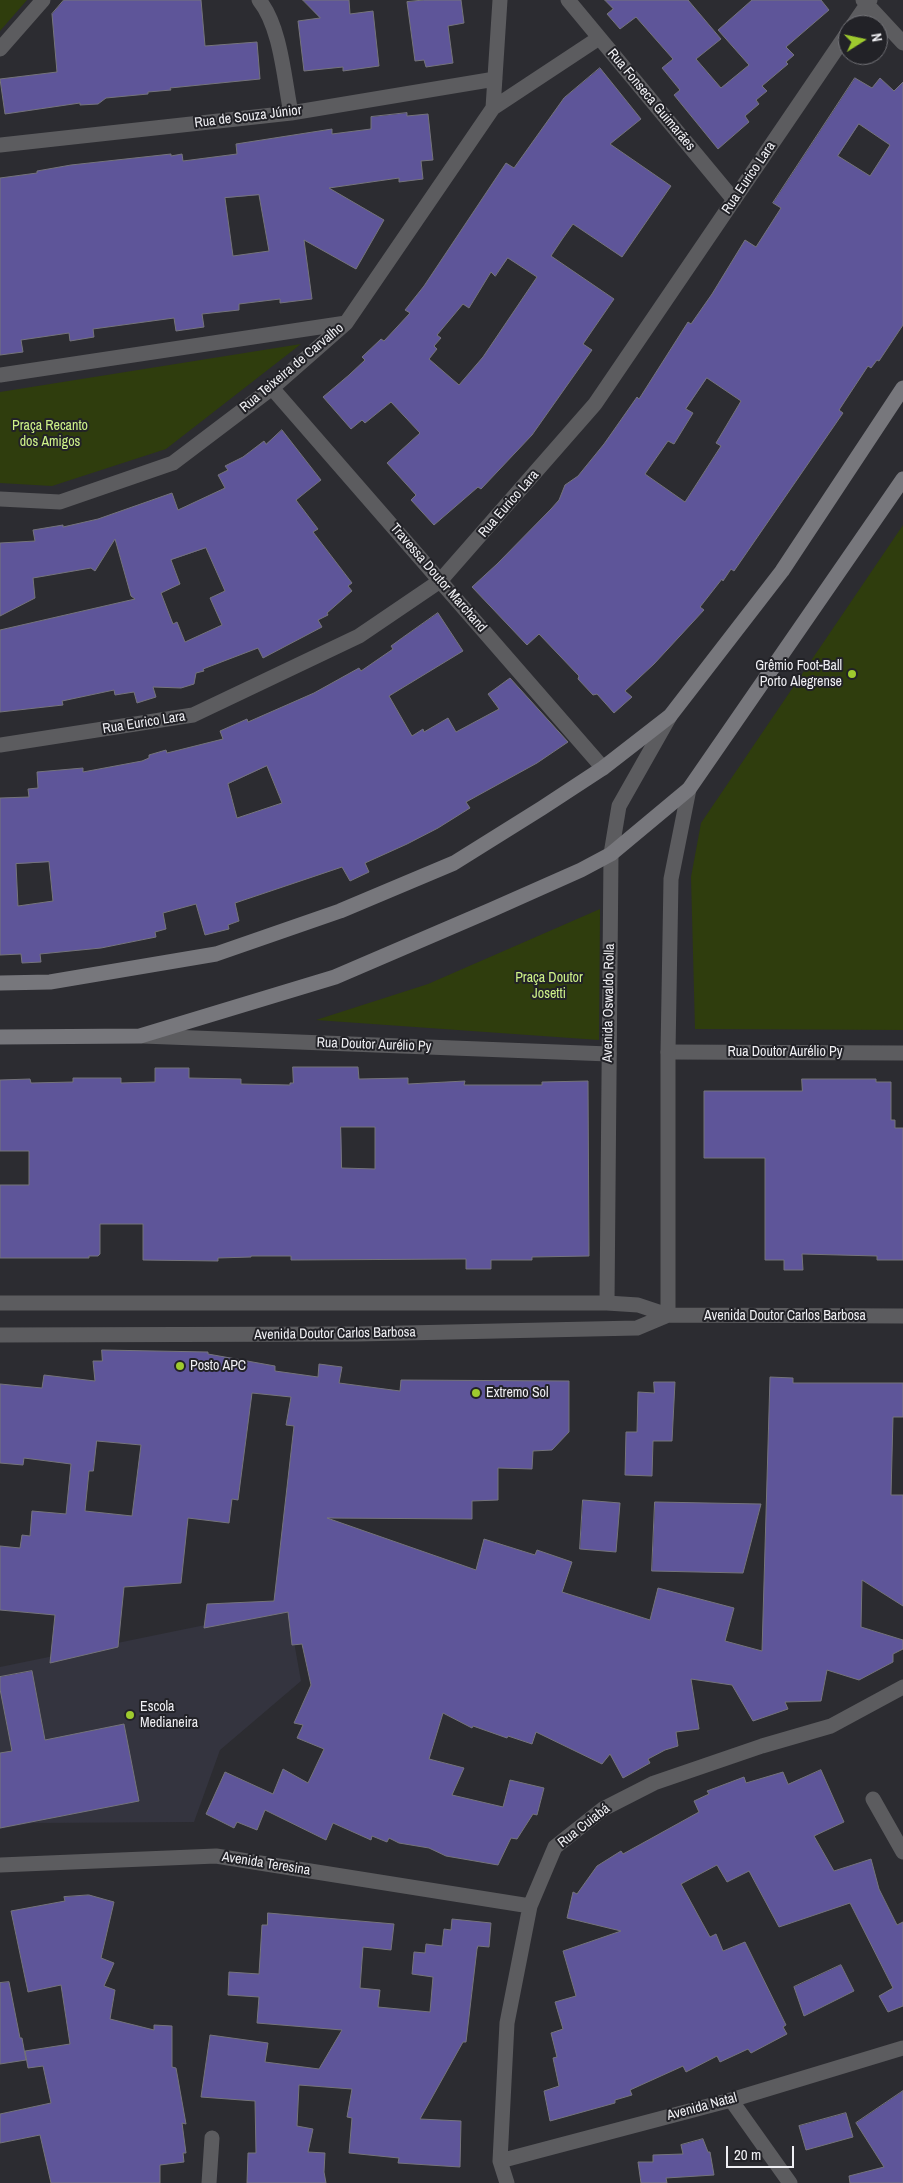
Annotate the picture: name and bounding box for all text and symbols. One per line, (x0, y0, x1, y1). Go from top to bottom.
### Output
north arrow (838, 15, 888, 65)
text: N (867, 32, 886, 43)
street label: Rua Fonseca Guimarães (604, 46, 698, 154)
street label: Rua de Souza Júnior (193, 102, 303, 132)
street label: Rua Eurico Lara (719, 139, 779, 217)
street label: Rua Teixeira de Carvalho (237, 320, 347, 416)
park label: Praça Recanto dos Amigos (12, 418, 88, 451)
street label: Rua Eurico Lara (475, 467, 543, 541)
street label: Travessa Doutor Marchand (386, 520, 490, 636)
place label: Grêmio Foot-Ball Porto Alegrense (755, 658, 842, 690)
marker: Grêmio Foot-Ball Porto Alegrense (846, 668, 858, 680)
street label: Rua Eurico Lara (101, 708, 187, 738)
street label: Avenida Oswaldo Rolla (600, 943, 618, 1063)
park label: Praça Doutor Josetti (515, 970, 583, 1002)
street label: Rua Doutor Aurélio Py (316, 1035, 432, 1055)
street label: Rua Doutor Aurélio Py (728, 1044, 842, 1060)
street label: Avenida Doutor Carlos Barbosa (704, 1308, 866, 1324)
street label: Avenida Doutor Carlos Barbosa (254, 1324, 416, 1344)
place label: Posto APC (190, 1358, 246, 1374)
marker: Posto APC (174, 1360, 186, 1372)
place label: Extremo Sol (486, 1385, 549, 1401)
marker: Extremo Sol (470, 1387, 482, 1399)
place label: Escola Medianeira (140, 1699, 198, 1731)
marker: Escola Medianeira (124, 1709, 136, 1721)
street label: Rua Cuiabá (555, 1801, 613, 1851)
street label: Avenida Teresina (221, 1849, 311, 1879)
street label: Avenida Natal (665, 2090, 739, 2124)
scale bar (728, 2136, 796, 2168)
text: 20 m (734, 2144, 761, 2165)

